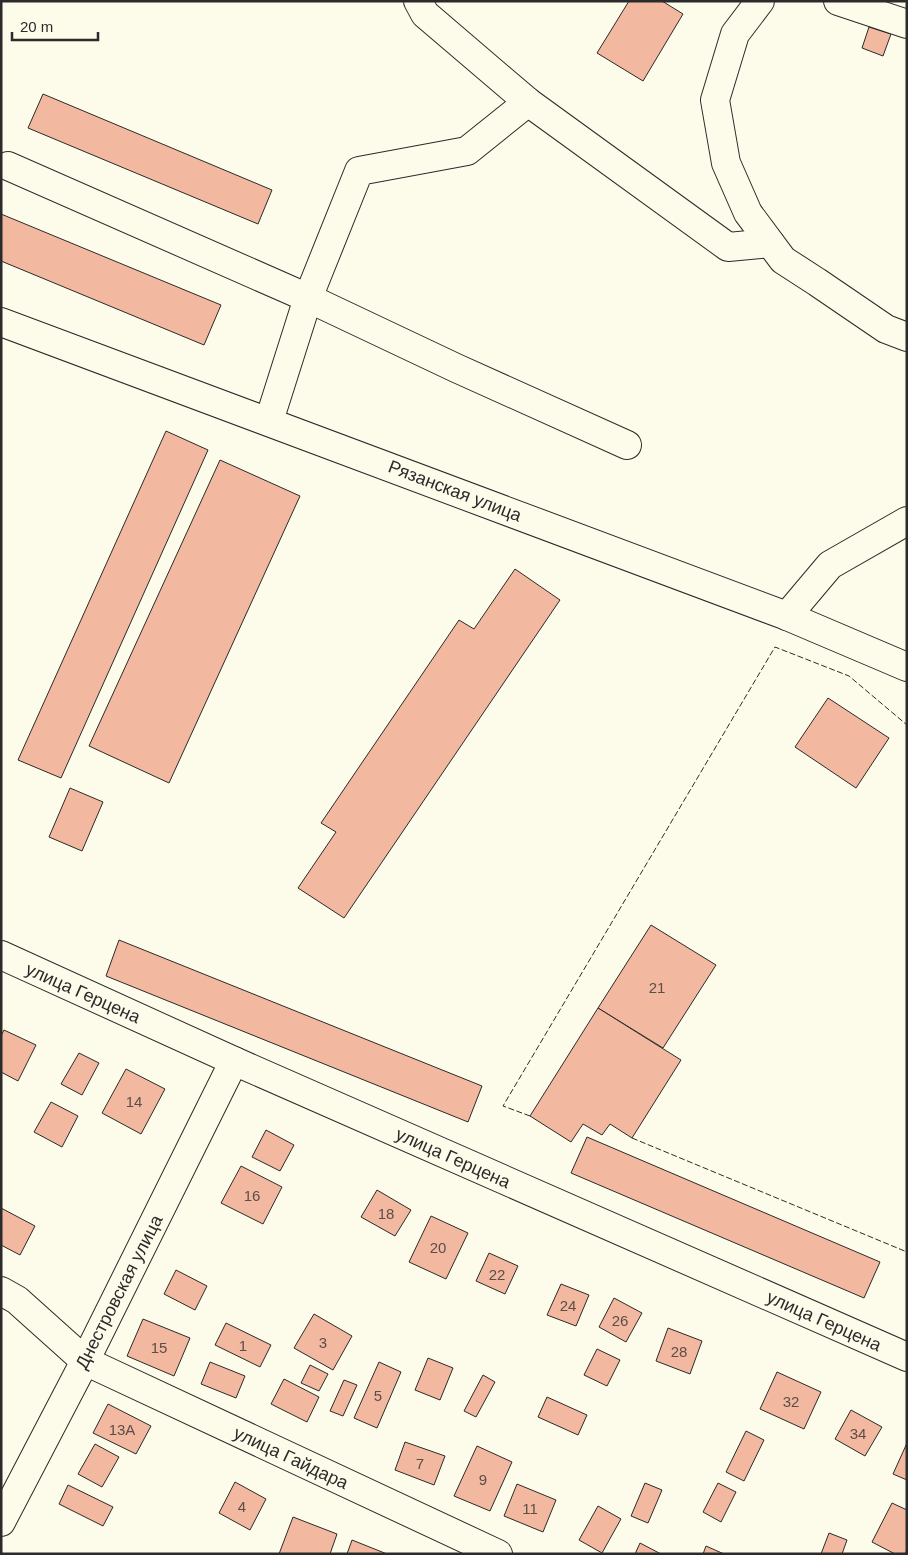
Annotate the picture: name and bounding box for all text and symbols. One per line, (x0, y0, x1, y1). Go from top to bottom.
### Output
scale bar (12, 10, 99, 42)
text: 20 m (20, 18, 53, 35)
street label: Рязанская улица (386, 456, 525, 526)
street label: улица Герцена (23, 959, 144, 1028)
house number: 21 (649, 979, 665, 996)
house number: 14 (126, 1093, 142, 1110)
street label: улица Герцена (393, 1124, 514, 1193)
house number: 16 (244, 1187, 260, 1204)
house number: 18 (378, 1205, 394, 1222)
street label: Днестровская улица (71, 1211, 167, 1372)
house number: 20 (430, 1239, 446, 1256)
house number: 22 (489, 1266, 505, 1283)
street label: улица Герцена (764, 1287, 885, 1356)
house number: 24 (560, 1297, 576, 1314)
house number: 26 (612, 1312, 628, 1329)
house number: 3 (319, 1334, 327, 1351)
house number: 1 (239, 1337, 247, 1354)
house number: 15 (151, 1339, 167, 1356)
house number: 28 (671, 1343, 687, 1360)
house number: 5 (374, 1387, 382, 1404)
house number: 32 (783, 1393, 799, 1410)
house number: 13А (109, 1421, 135, 1438)
street label: улица Гайдара (231, 1423, 352, 1494)
house number: 34 (850, 1425, 866, 1442)
house number: 7 (416, 1455, 424, 1472)
house number: 9 (479, 1471, 487, 1488)
house number: 4 (238, 1498, 246, 1515)
house number: 11 (522, 1500, 538, 1517)

